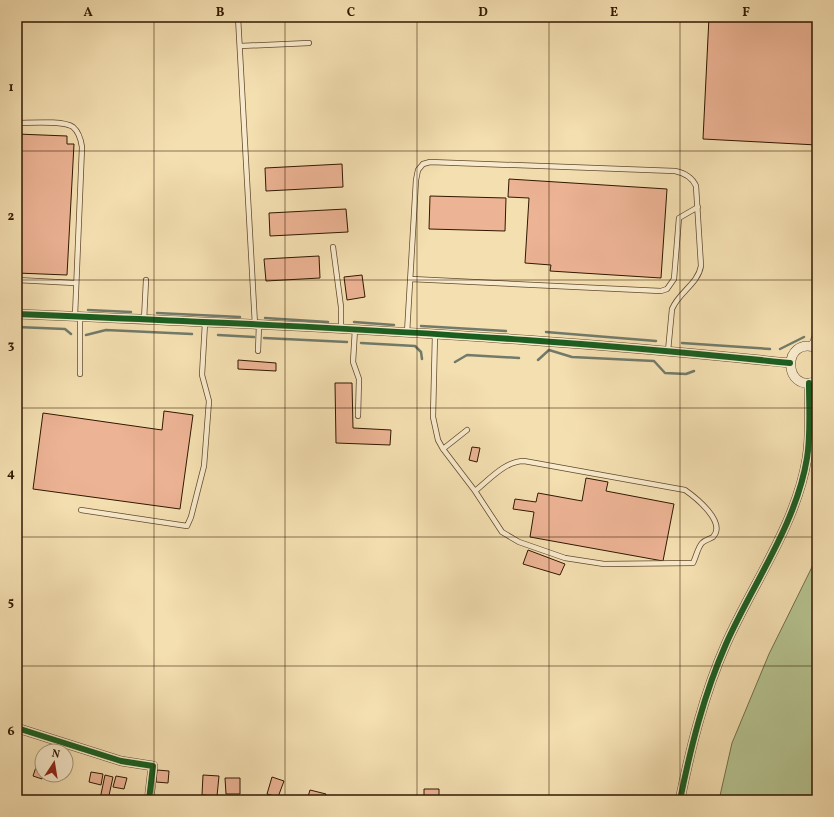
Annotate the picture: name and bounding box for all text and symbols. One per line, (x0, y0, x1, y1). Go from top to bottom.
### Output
text: A (83, 4, 93, 22)
text: B (216, 4, 225, 22)
text: C (347, 4, 355, 22)
text: D (478, 4, 488, 22)
text: E (610, 4, 618, 22)
text: F (742, 4, 750, 22)
text: 1 (8, 79, 14, 97)
text: 2 (8, 208, 15, 226)
text: 3 (8, 337, 15, 355)
text: 4 (7, 465, 15, 483)
text: 5 (8, 594, 14, 612)
text: 6 (7, 723, 15, 741)
north arrow (34, 743, 74, 783)
text: N (50, 747, 61, 763)

